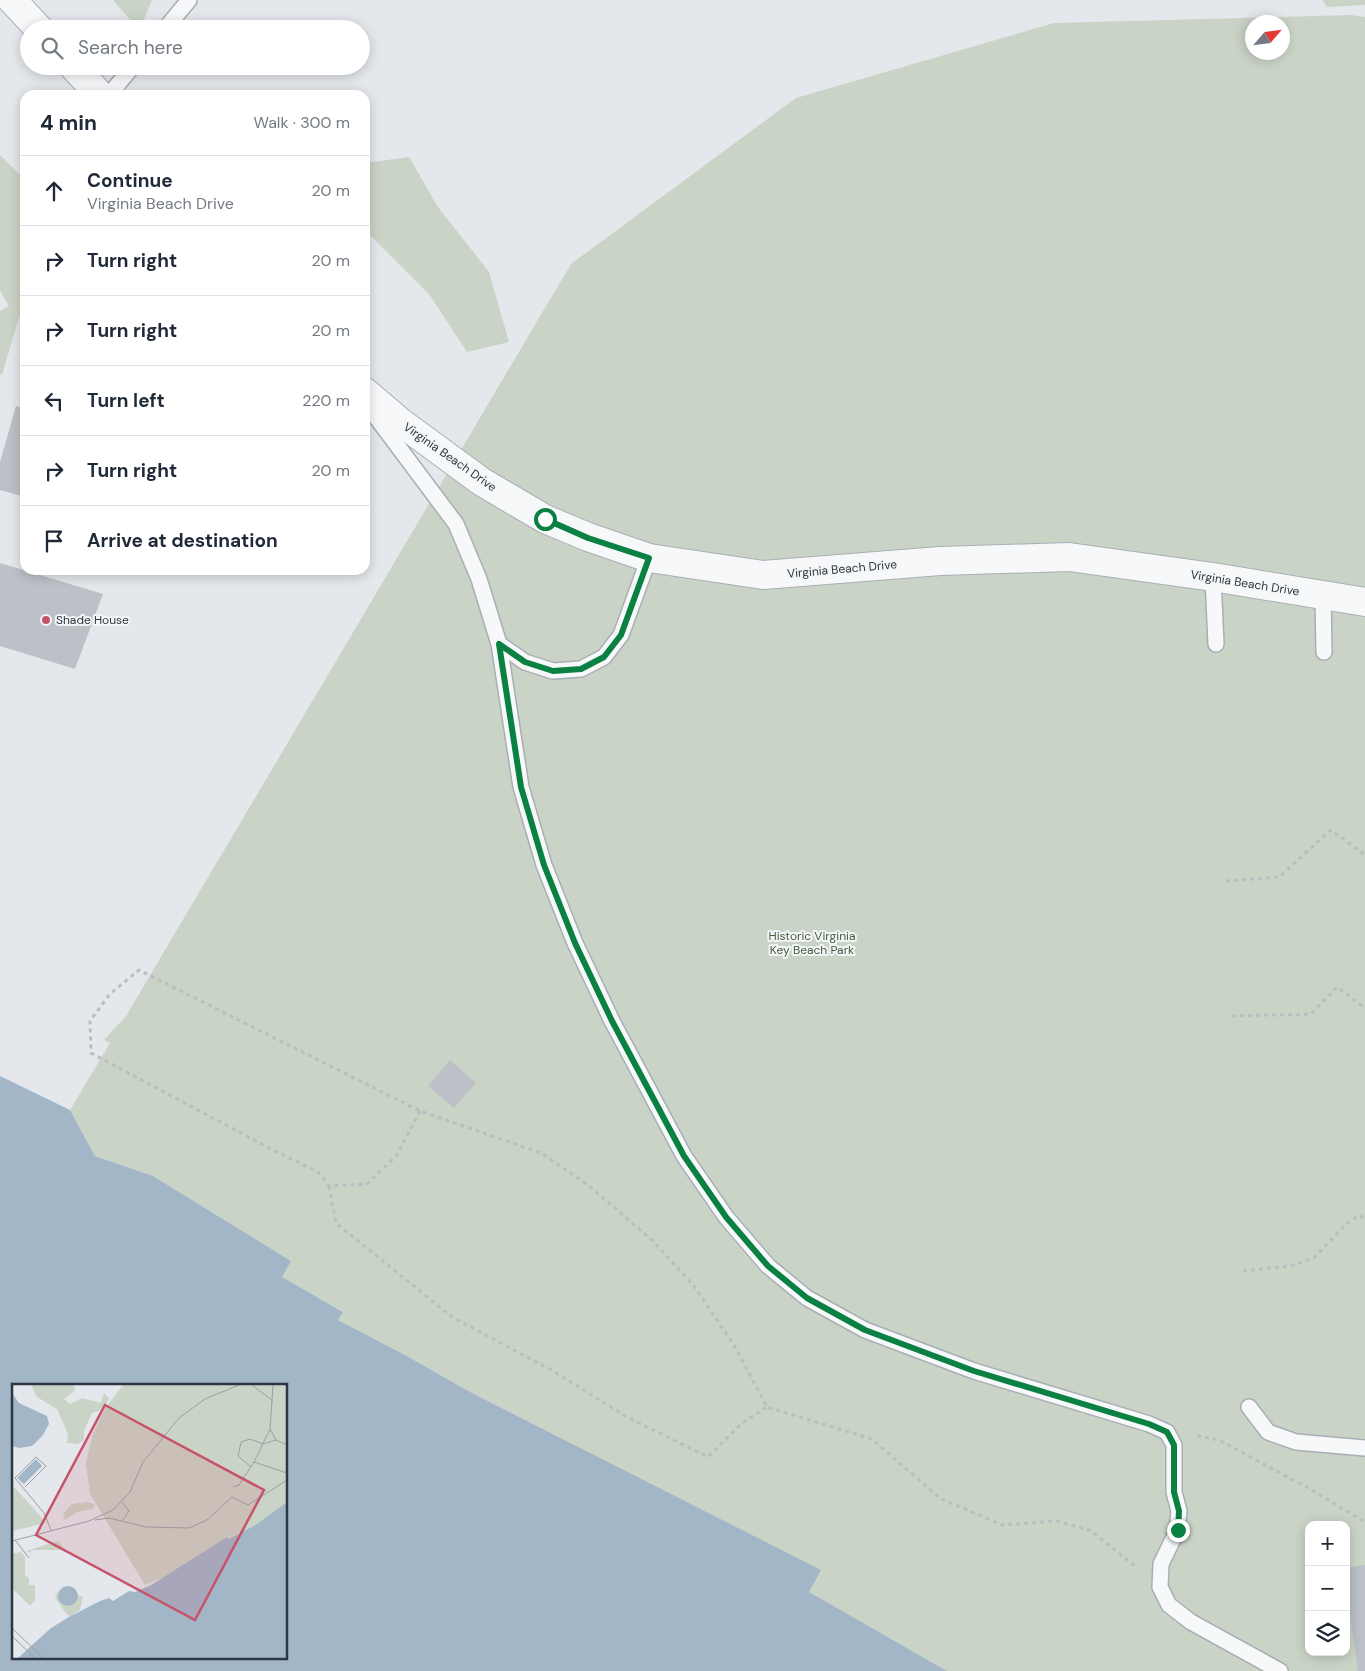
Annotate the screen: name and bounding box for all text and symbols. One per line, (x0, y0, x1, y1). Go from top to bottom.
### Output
north arrow (1245, 15, 1290, 60)
search box (20, 20, 370, 75)
icon: search (38, 34, 66, 62)
text: Search here (78, 35, 183, 60)
text: 4 min (40, 109, 97, 137)
text: Walk · 300 m (253, 112, 350, 133)
text: Continue (87, 168, 173, 193)
icon: ahead (40, 177, 68, 205)
text: 20 m (311, 180, 350, 201)
text: Virginia Beach Drive (87, 193, 234, 214)
icon: right (40, 247, 68, 275)
text: Turn right (87, 248, 177, 273)
text: 20 m (311, 250, 350, 271)
icon: right (40, 317, 68, 345)
text: Turn right (87, 318, 177, 343)
text: 20 m (311, 320, 350, 341)
icon: left (40, 387, 68, 415)
text: Turn left (87, 388, 165, 413)
text: 220 m (302, 390, 350, 411)
street label: Virginia Beach Drive (400, 419, 500, 495)
icon: right (40, 457, 68, 485)
text: Turn right (87, 458, 177, 483)
text: 20 m (311, 460, 350, 481)
route start (534, 508, 557, 531)
icon: arrive (40, 527, 68, 555)
text: Arrive at destination (87, 528, 278, 553)
street label: Virginia Beach Drive (786, 556, 898, 582)
street label: Virginia Beach Drive (1189, 566, 1301, 600)
place label: Shade House (56, 612, 129, 628)
marker: Shade House (40, 614, 52, 626)
park label: Historic Virginia Key Beach Park (769, 928, 855, 958)
inset map (12, 1384, 288, 1658)
route end (1167, 1519, 1190, 1542)
map controls (1305, 1521, 1350, 1656)
button: + (1305, 1521, 1350, 1566)
button: − (1305, 1566, 1350, 1611)
button: layers (1305, 1611, 1350, 1656)

